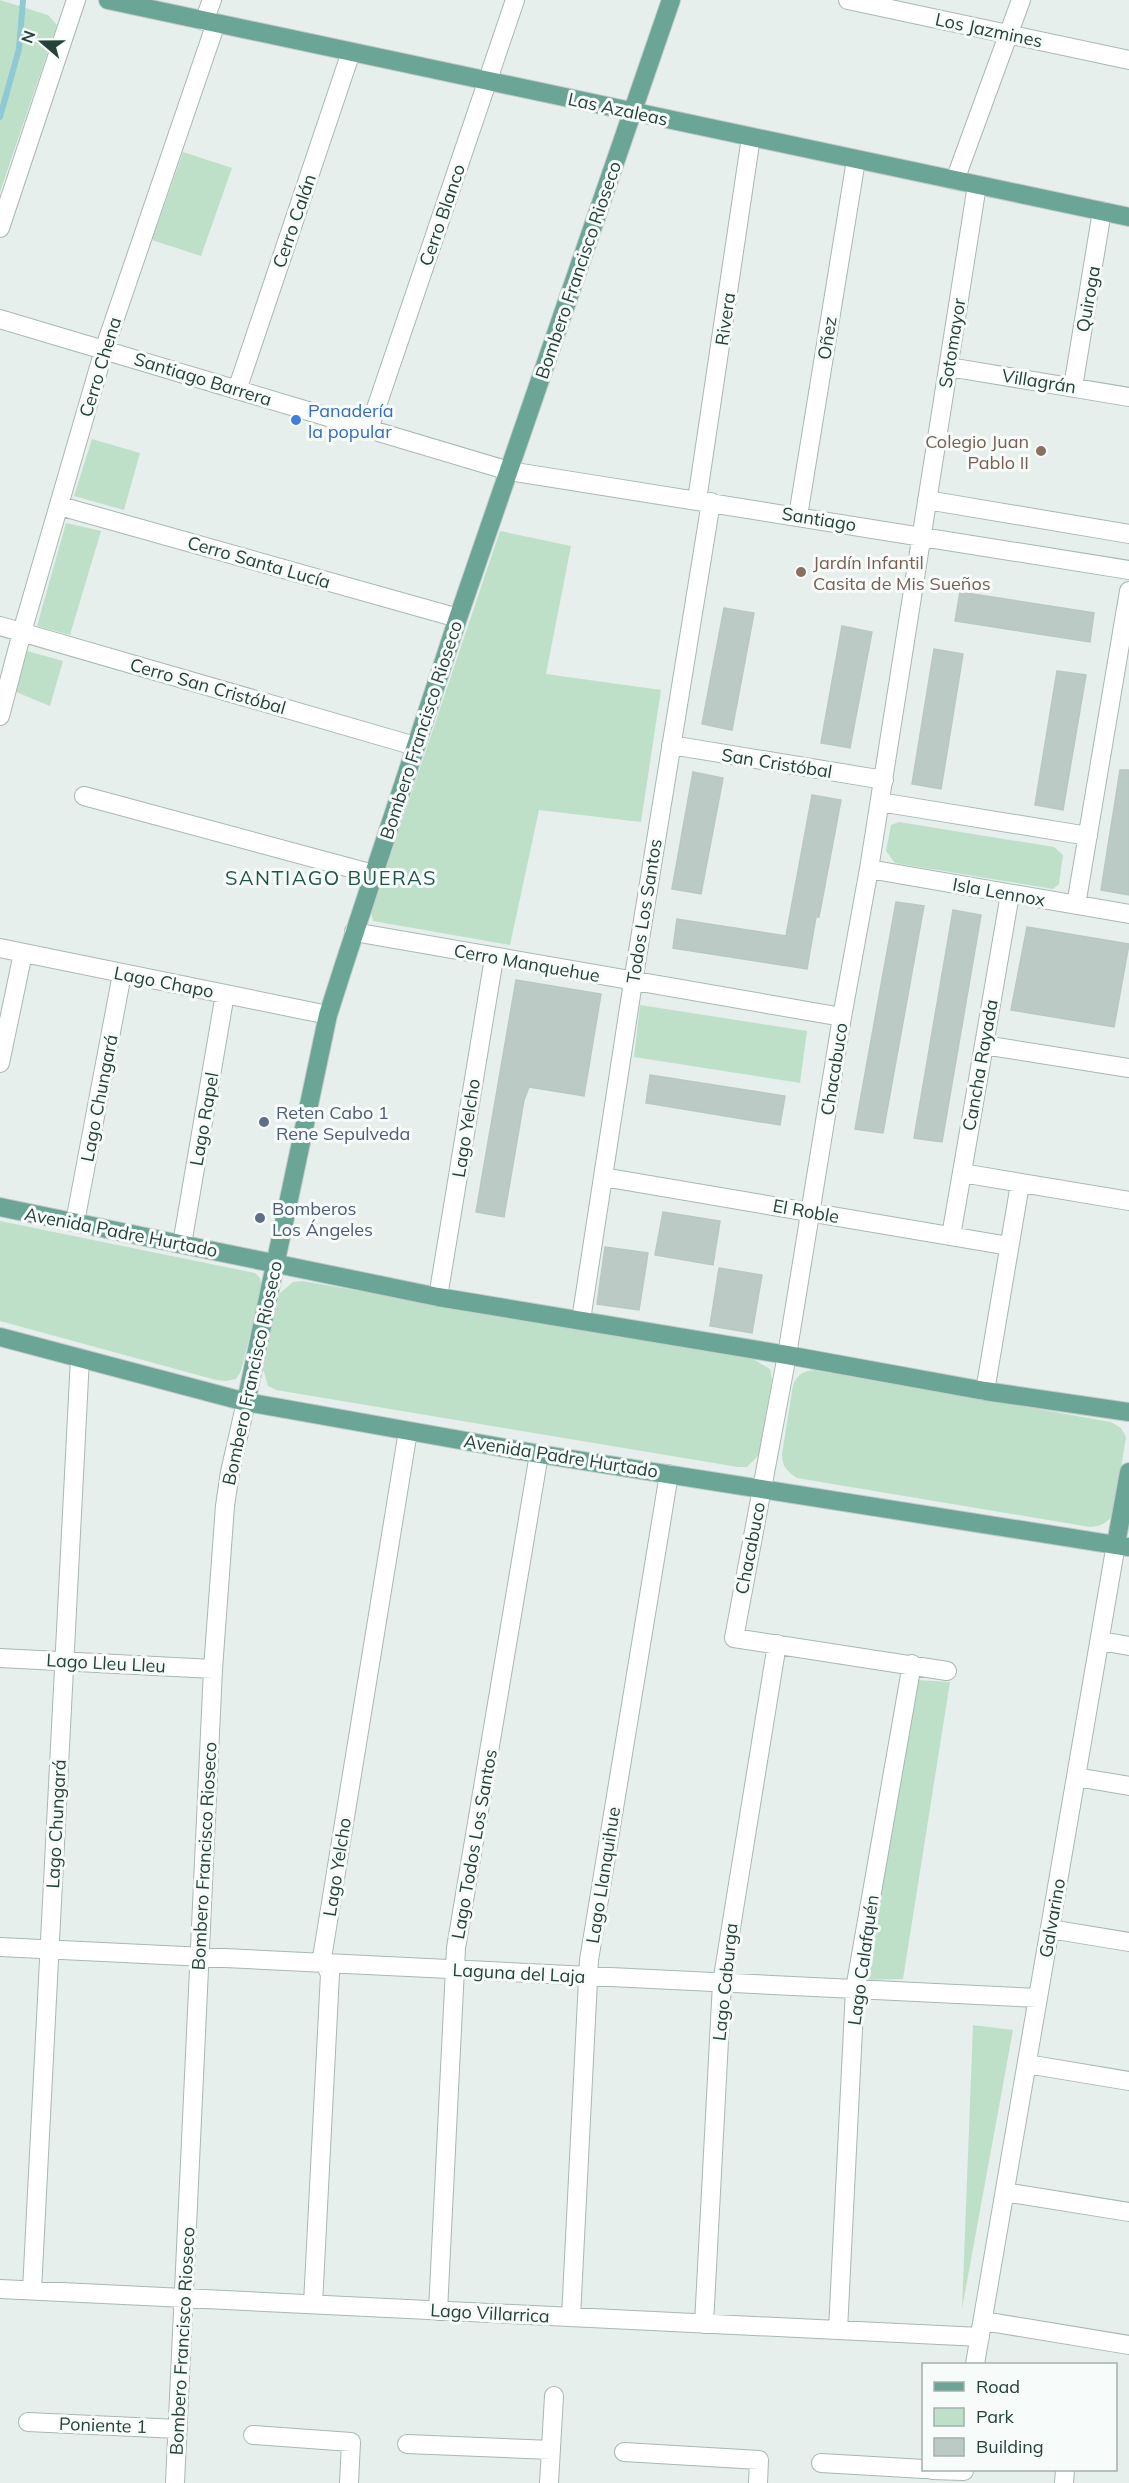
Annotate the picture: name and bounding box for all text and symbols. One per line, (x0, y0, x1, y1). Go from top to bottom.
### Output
street label: Los Jazmines (933, 7, 1045, 53)
north arrow (12, 12, 72, 72)
text: N (16, 28, 39, 46)
street label: Las Azaleas (566, 87, 670, 131)
street label: Bombero Francisco Rioseco (530, 158, 626, 382)
street label: Cerro Blanco (414, 161, 470, 269)
street label: Cerro Calán (267, 171, 321, 271)
street label: Quiroga (1071, 264, 1105, 334)
street label: Rivera (710, 291, 740, 347)
street label: Sotomayor (934, 296, 971, 390)
street label: Cerro Chena (74, 314, 126, 420)
street label: Oñez (812, 315, 842, 361)
street label: Santiago Barrera (131, 347, 275, 411)
street label: Villagrán (1000, 364, 1078, 398)
place label: Panadería la popular (308, 399, 394, 443)
marker: Panadería la popular (289, 413, 303, 427)
place label: Colegio Juan Pablo II (925, 430, 1029, 474)
marker: Colegio Juan Pablo II (1034, 444, 1048, 458)
street label: Santiago (780, 502, 858, 536)
street label: Cerro Santa Lucía (185, 531, 333, 593)
place label: Jardín Infantil Casita de Mis Sueños (813, 551, 991, 595)
marker: Jardín Infantil Casita de Mis Sueños (794, 565, 808, 579)
street label: Bombero Francisco Rioseco (375, 618, 467, 842)
street label: Cerro San Cristóbal (127, 653, 289, 719)
street label: San Cristóbal (720, 743, 834, 783)
street label: Todos Los Santos (621, 837, 667, 985)
district label: SANTIAGO BUERAS (225, 865, 437, 890)
street label: Isla Lennox (951, 873, 1047, 912)
street label: Cerro Manquehue (452, 939, 602, 987)
street label: Lago Chapo (112, 961, 216, 1003)
street label: Cancha Rayada (957, 997, 1003, 1133)
street label: Chacabuco (815, 1021, 853, 1117)
street label: Lago Chungará (75, 1032, 123, 1164)
street label: Lago Rapel (184, 1070, 224, 1168)
street label: Lago Yelcho (447, 1077, 485, 1179)
place label: Reten Cabo 1 Rene Sepulveda (276, 1101, 410, 1145)
marker: Reten Cabo 1 Rene Sepulveda (257, 1115, 271, 1129)
street label: El Roble (771, 1194, 841, 1228)
place label: Bomberos Los Ángeles (272, 1197, 373, 1241)
street label: Avenida Padre Hurtado (22, 1202, 220, 1262)
marker: Bomberos Los Ángeles (253, 1211, 267, 1225)
street label: Bombero Francisco Rioseco (217, 1259, 287, 1487)
street label: Avenida Padre Hurtado (462, 1429, 660, 1483)
street label: Chacabuco (730, 1500, 770, 1596)
street label: Lago Lleu Lleu (46, 1648, 166, 1678)
street label: Bombero Francisco Rioseco (187, 1741, 221, 1971)
street label: Lago Todos Los Santos (446, 1747, 502, 1941)
street label: Lago Chungará (41, 1759, 71, 1889)
street label: Lago Llanquihue (581, 1805, 625, 1945)
street label: Lago Yelcho (318, 1816, 356, 1918)
street label: Galvarino (1034, 1877, 1070, 1959)
street label: Lago Calafquén (842, 1893, 884, 2027)
street label: Lago Caburga (707, 1922, 743, 2042)
street label: Laguna del Laja (452, 1958, 586, 1988)
street label: Bombero Francisco Rioseco (165, 2226, 199, 2456)
street label: Lago Villarrica (430, 2298, 550, 2328)
legend (922, 2363, 1117, 2471)
text: Road (976, 2375, 1020, 2398)
text: Park (976, 2405, 1015, 2428)
street label: Poniente 1 (58, 2412, 148, 2438)
text: Building (976, 2435, 1044, 2458)

